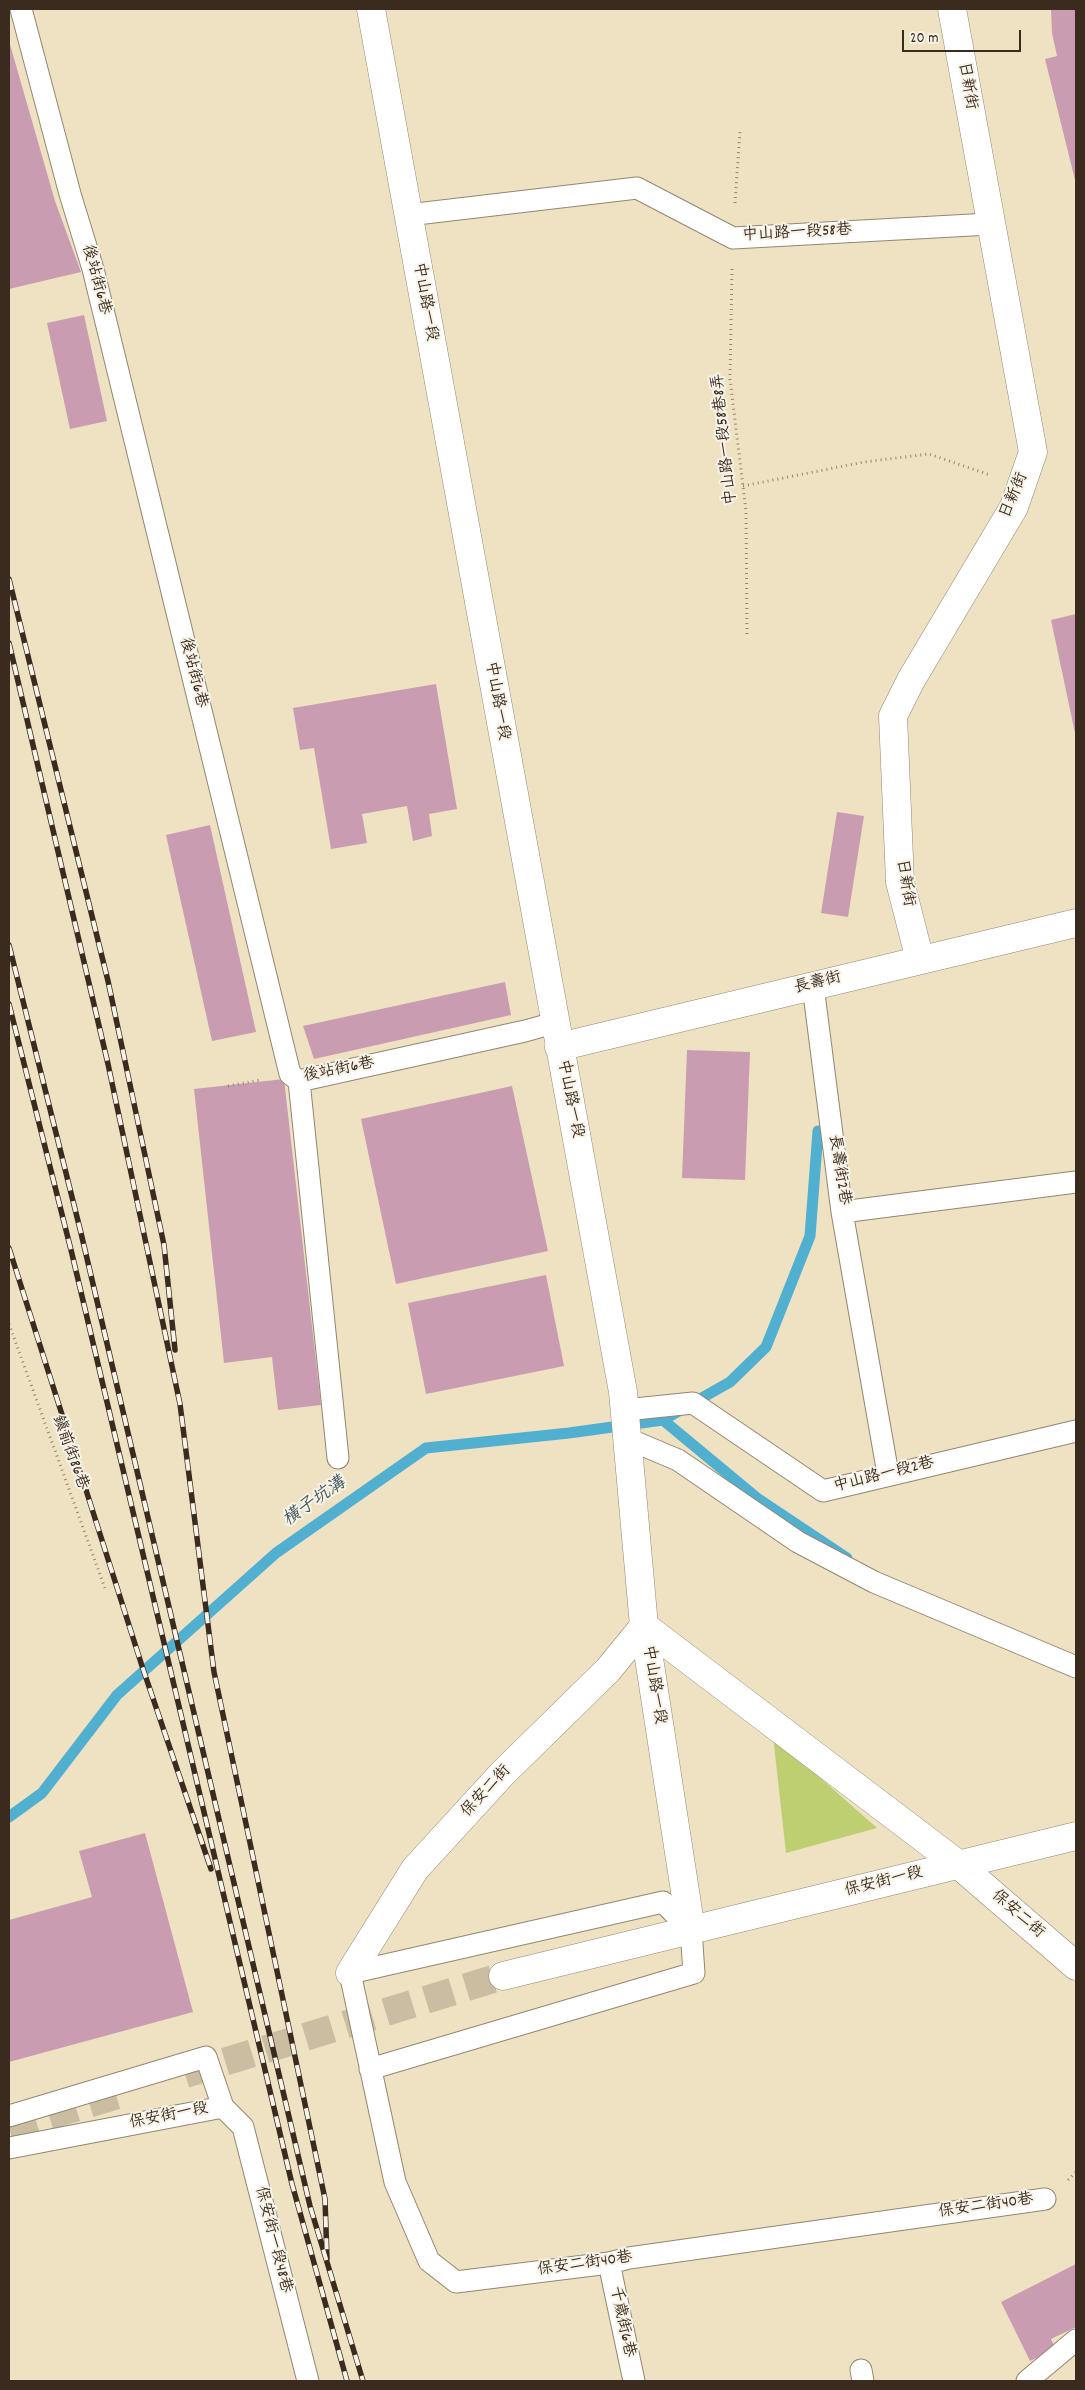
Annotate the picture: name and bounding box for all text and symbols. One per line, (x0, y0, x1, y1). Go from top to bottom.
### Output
scale bar (905, 20, 1024, 52)
text: 20 m (910, 28, 938, 50)
street label: 日新街 (952, 61, 980, 111)
street label: 中山路一段58巷 (742, 222, 852, 246)
street label: 後站街6巷 (76, 243, 114, 317)
street label: 中山路一段 (408, 261, 440, 343)
street label: 中山路一段58巷8弄 (710, 372, 742, 506)
street label: 日新街 (997, 470, 1033, 522)
street label: 後站街6巷 (174, 636, 210, 710)
street label: 中山路一段 (480, 660, 512, 742)
street label: 日新街 (891, 858, 917, 908)
street label: 長壽街 (792, 969, 844, 999)
street label: 後站街6巷 (302, 1055, 376, 1087)
street label: 中山路一段 (552, 1058, 586, 1140)
street label: 長壽街2巷 (823, 1133, 853, 1207)
street label: 鎮前街86巷 (47, 1413, 91, 1493)
street label: 中山路一段2巷 (832, 1454, 936, 1498)
water label: 橫子坑溝 (279, 1474, 351, 1532)
street label: 中山路一段 (637, 1644, 669, 1726)
street label: 保安二街 (458, 1762, 516, 1822)
street label: 保安街一段 (843, 1864, 925, 1902)
street label: 保安二街 (987, 1887, 1047, 1943)
street label: 保安街一段 (128, 2100, 210, 2134)
street label: 保安街一段48巷 (249, 2185, 295, 2295)
street label: 保安二街40巷 (937, 2191, 1035, 2223)
street label: 保安二街40巷 (536, 2249, 634, 2281)
street label: 千歲街6巷 (604, 2285, 638, 2359)

